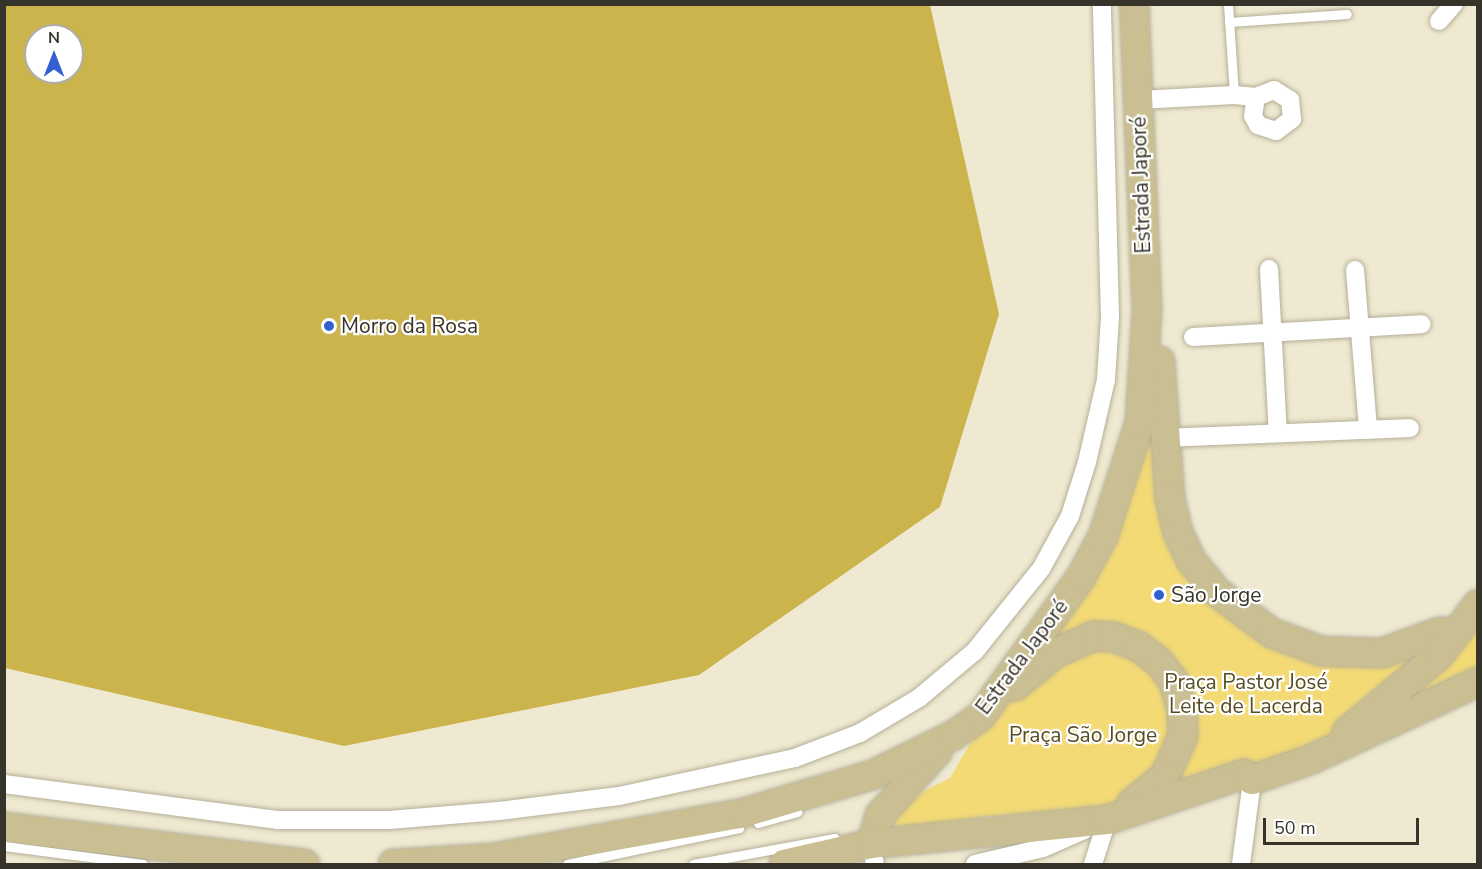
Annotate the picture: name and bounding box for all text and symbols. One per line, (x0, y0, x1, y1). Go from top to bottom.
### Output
north arrow (24, 24, 84, 84)
text: N (48, 27, 60, 49)
street label: Estrada Japoré (1126, 116, 1156, 254)
place label: Morro da Rosa (341, 313, 478, 339)
marker: Morro da Rosa (322, 319, 336, 333)
place label: São Jorge (1171, 582, 1261, 608)
marker: São Jorge (1152, 588, 1166, 602)
street label: Estrada Japoré (971, 595, 1073, 719)
park label: Praça Pastor José Leite de Lacerda (1164, 669, 1328, 719)
park label: Praça São Jorge (1009, 722, 1157, 748)
scale bar (1266, 806, 1422, 844)
text: 50 m (1274, 816, 1316, 840)

